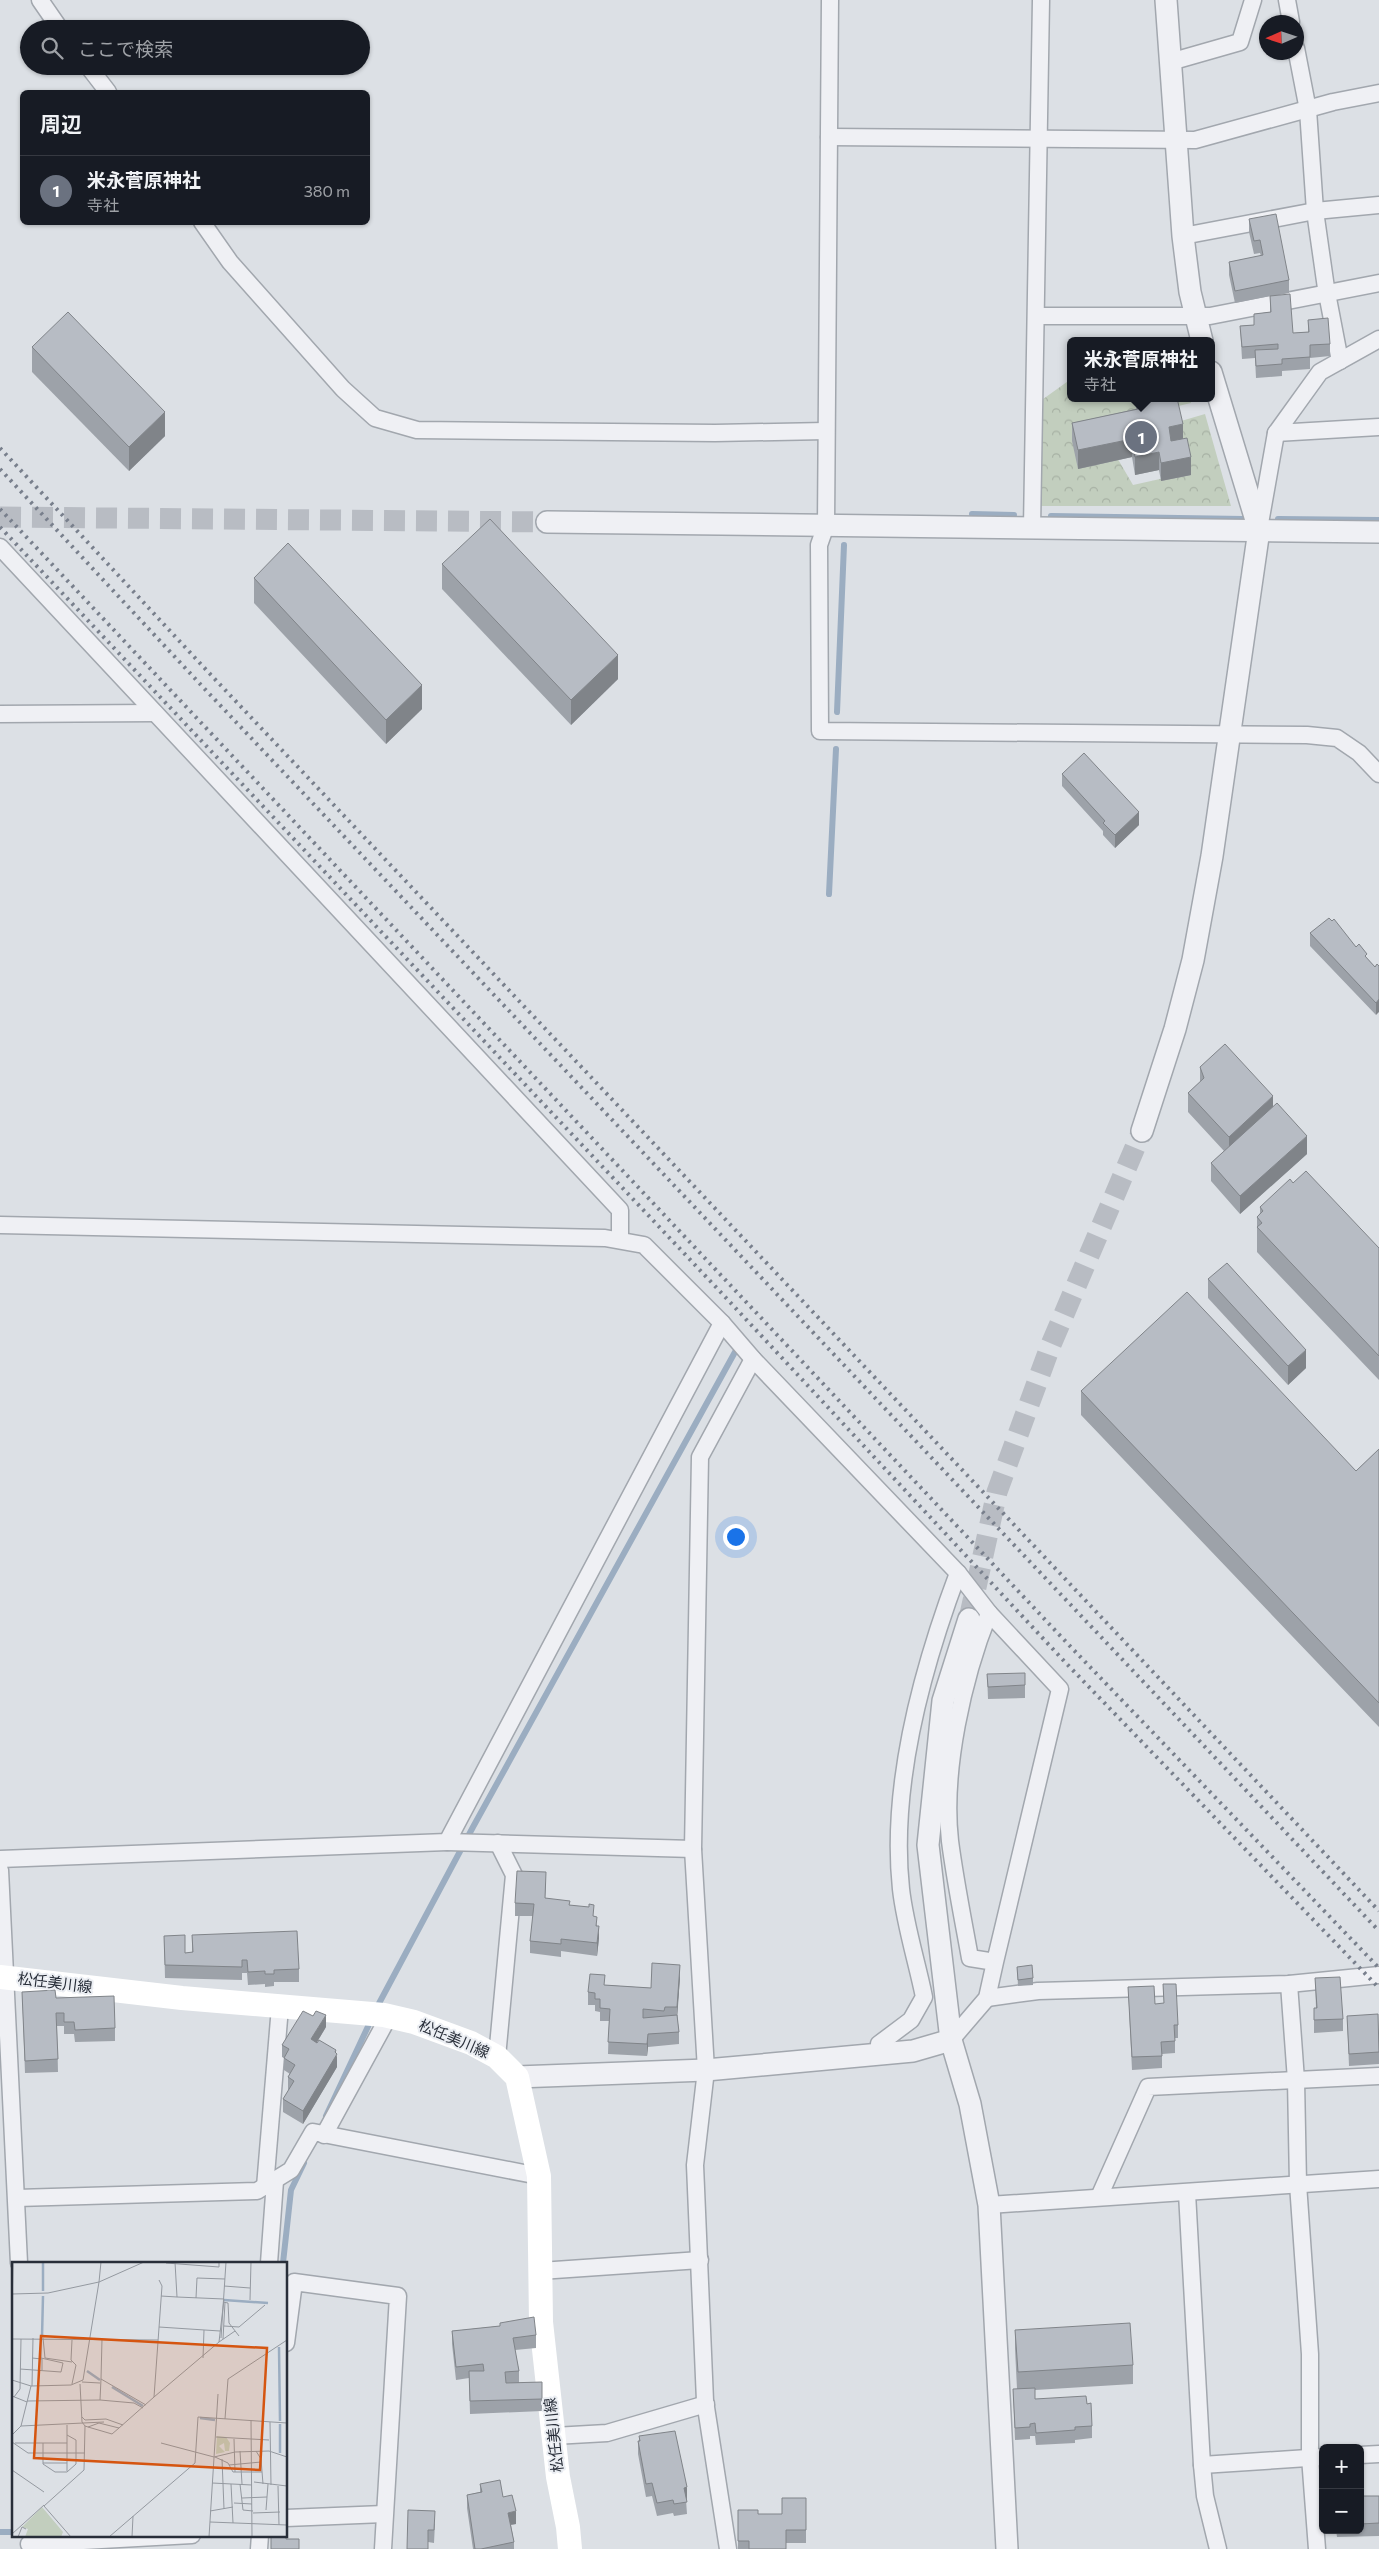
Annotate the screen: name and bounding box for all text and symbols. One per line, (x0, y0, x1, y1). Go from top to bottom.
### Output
north arrow (1259, 15, 1304, 60)
search box (20, 20, 370, 75)
icon: search (38, 34, 66, 62)
text: ここで検索 (78, 37, 173, 60)
text: 周辺 (40, 111, 82, 136)
text: 米永菅原神社 (87, 168, 201, 191)
text: 1 (52, 181, 60, 200)
text: 380 m (304, 181, 350, 200)
text: 寺社 (87, 195, 119, 214)
popup (1067, 337, 1215, 402)
text: 米永菅原神社 (1084, 347, 1198, 370)
text: 寺社 (1084, 374, 1116, 393)
pin: 1 (1125, 418, 1157, 456)
your location (723, 1524, 749, 1550)
street label: 松任美川線 (17, 1969, 93, 1996)
street label: 松任美川線 (416, 2015, 492, 2061)
inset map (12, 2262, 288, 2536)
street label: 松任美川線 (540, 2397, 566, 2473)
map controls (1319, 2444, 1364, 2534)
button: + (1319, 2444, 1364, 2489)
button: − (1319, 2489, 1364, 2534)

